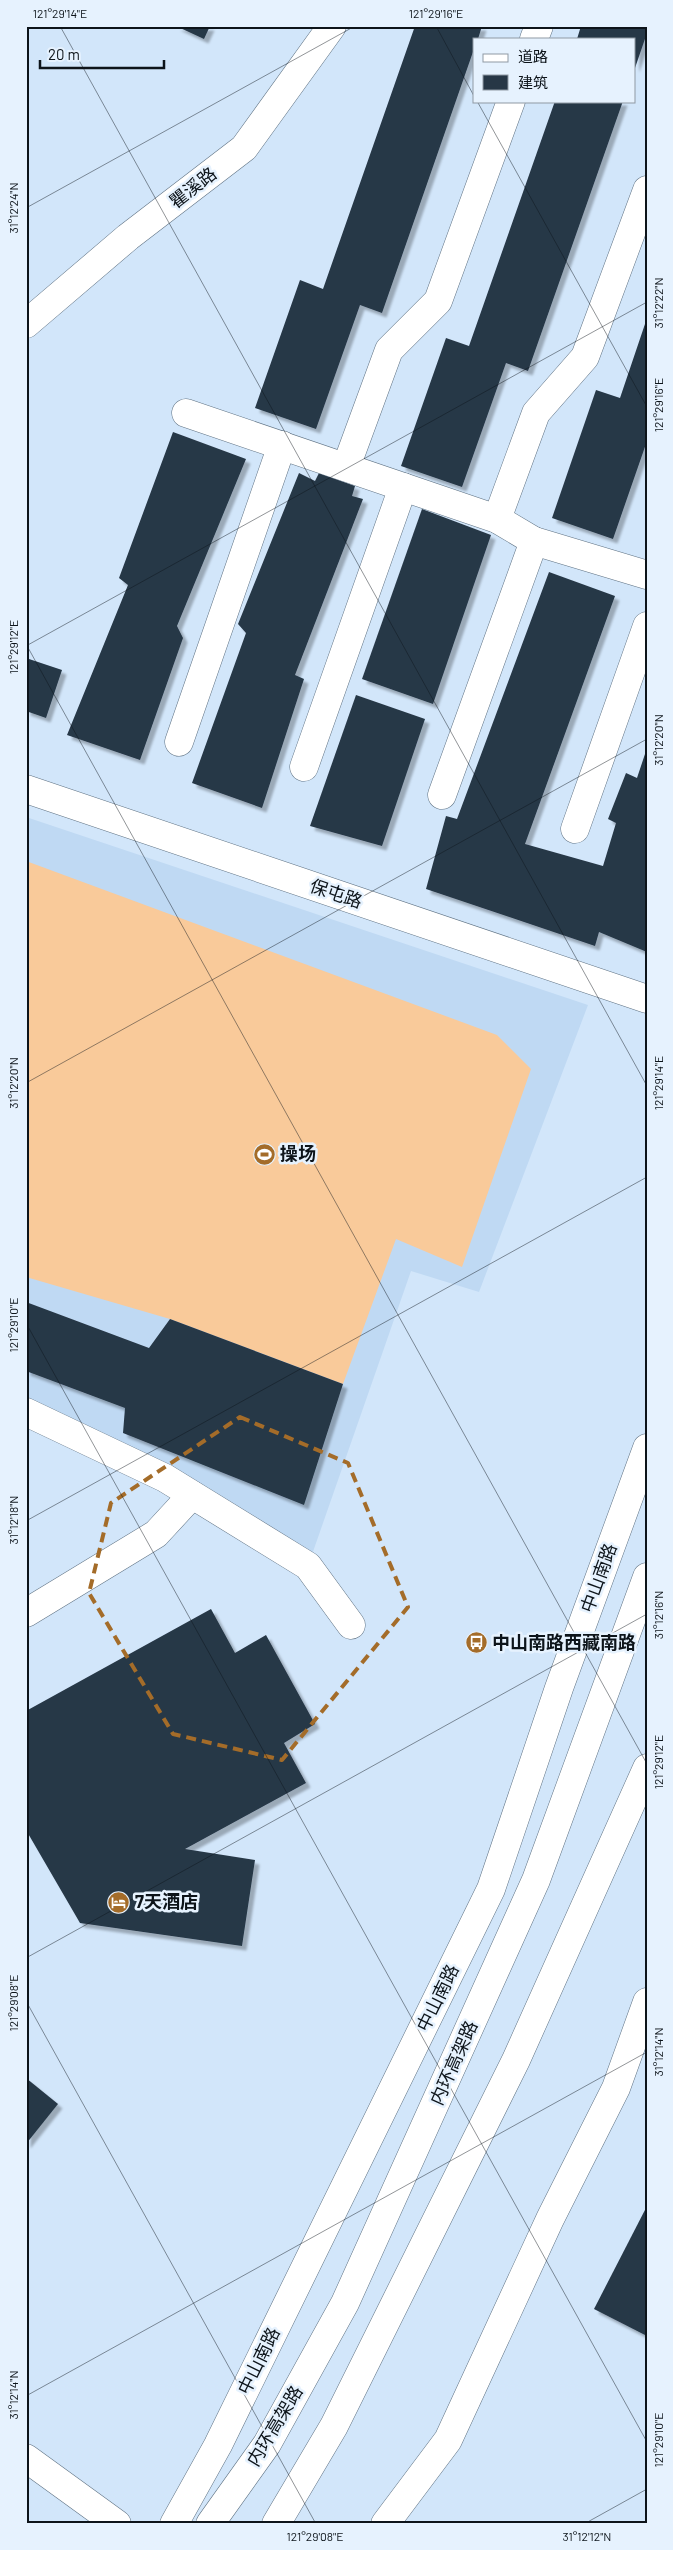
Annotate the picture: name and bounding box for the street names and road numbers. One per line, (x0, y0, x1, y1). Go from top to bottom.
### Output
street label: 瞿溪路 (164, 162, 220, 213)
street label: 保屯路 (307, 874, 365, 912)
street label: 中山南路 (575, 1540, 621, 1615)
street label: 中山南路 (411, 1960, 463, 2035)
street label: 内环高架路 (425, 2017, 481, 2108)
street label: 中山南路 (232, 2323, 284, 2398)
street label: 内环高架路 (242, 2381, 307, 2470)

